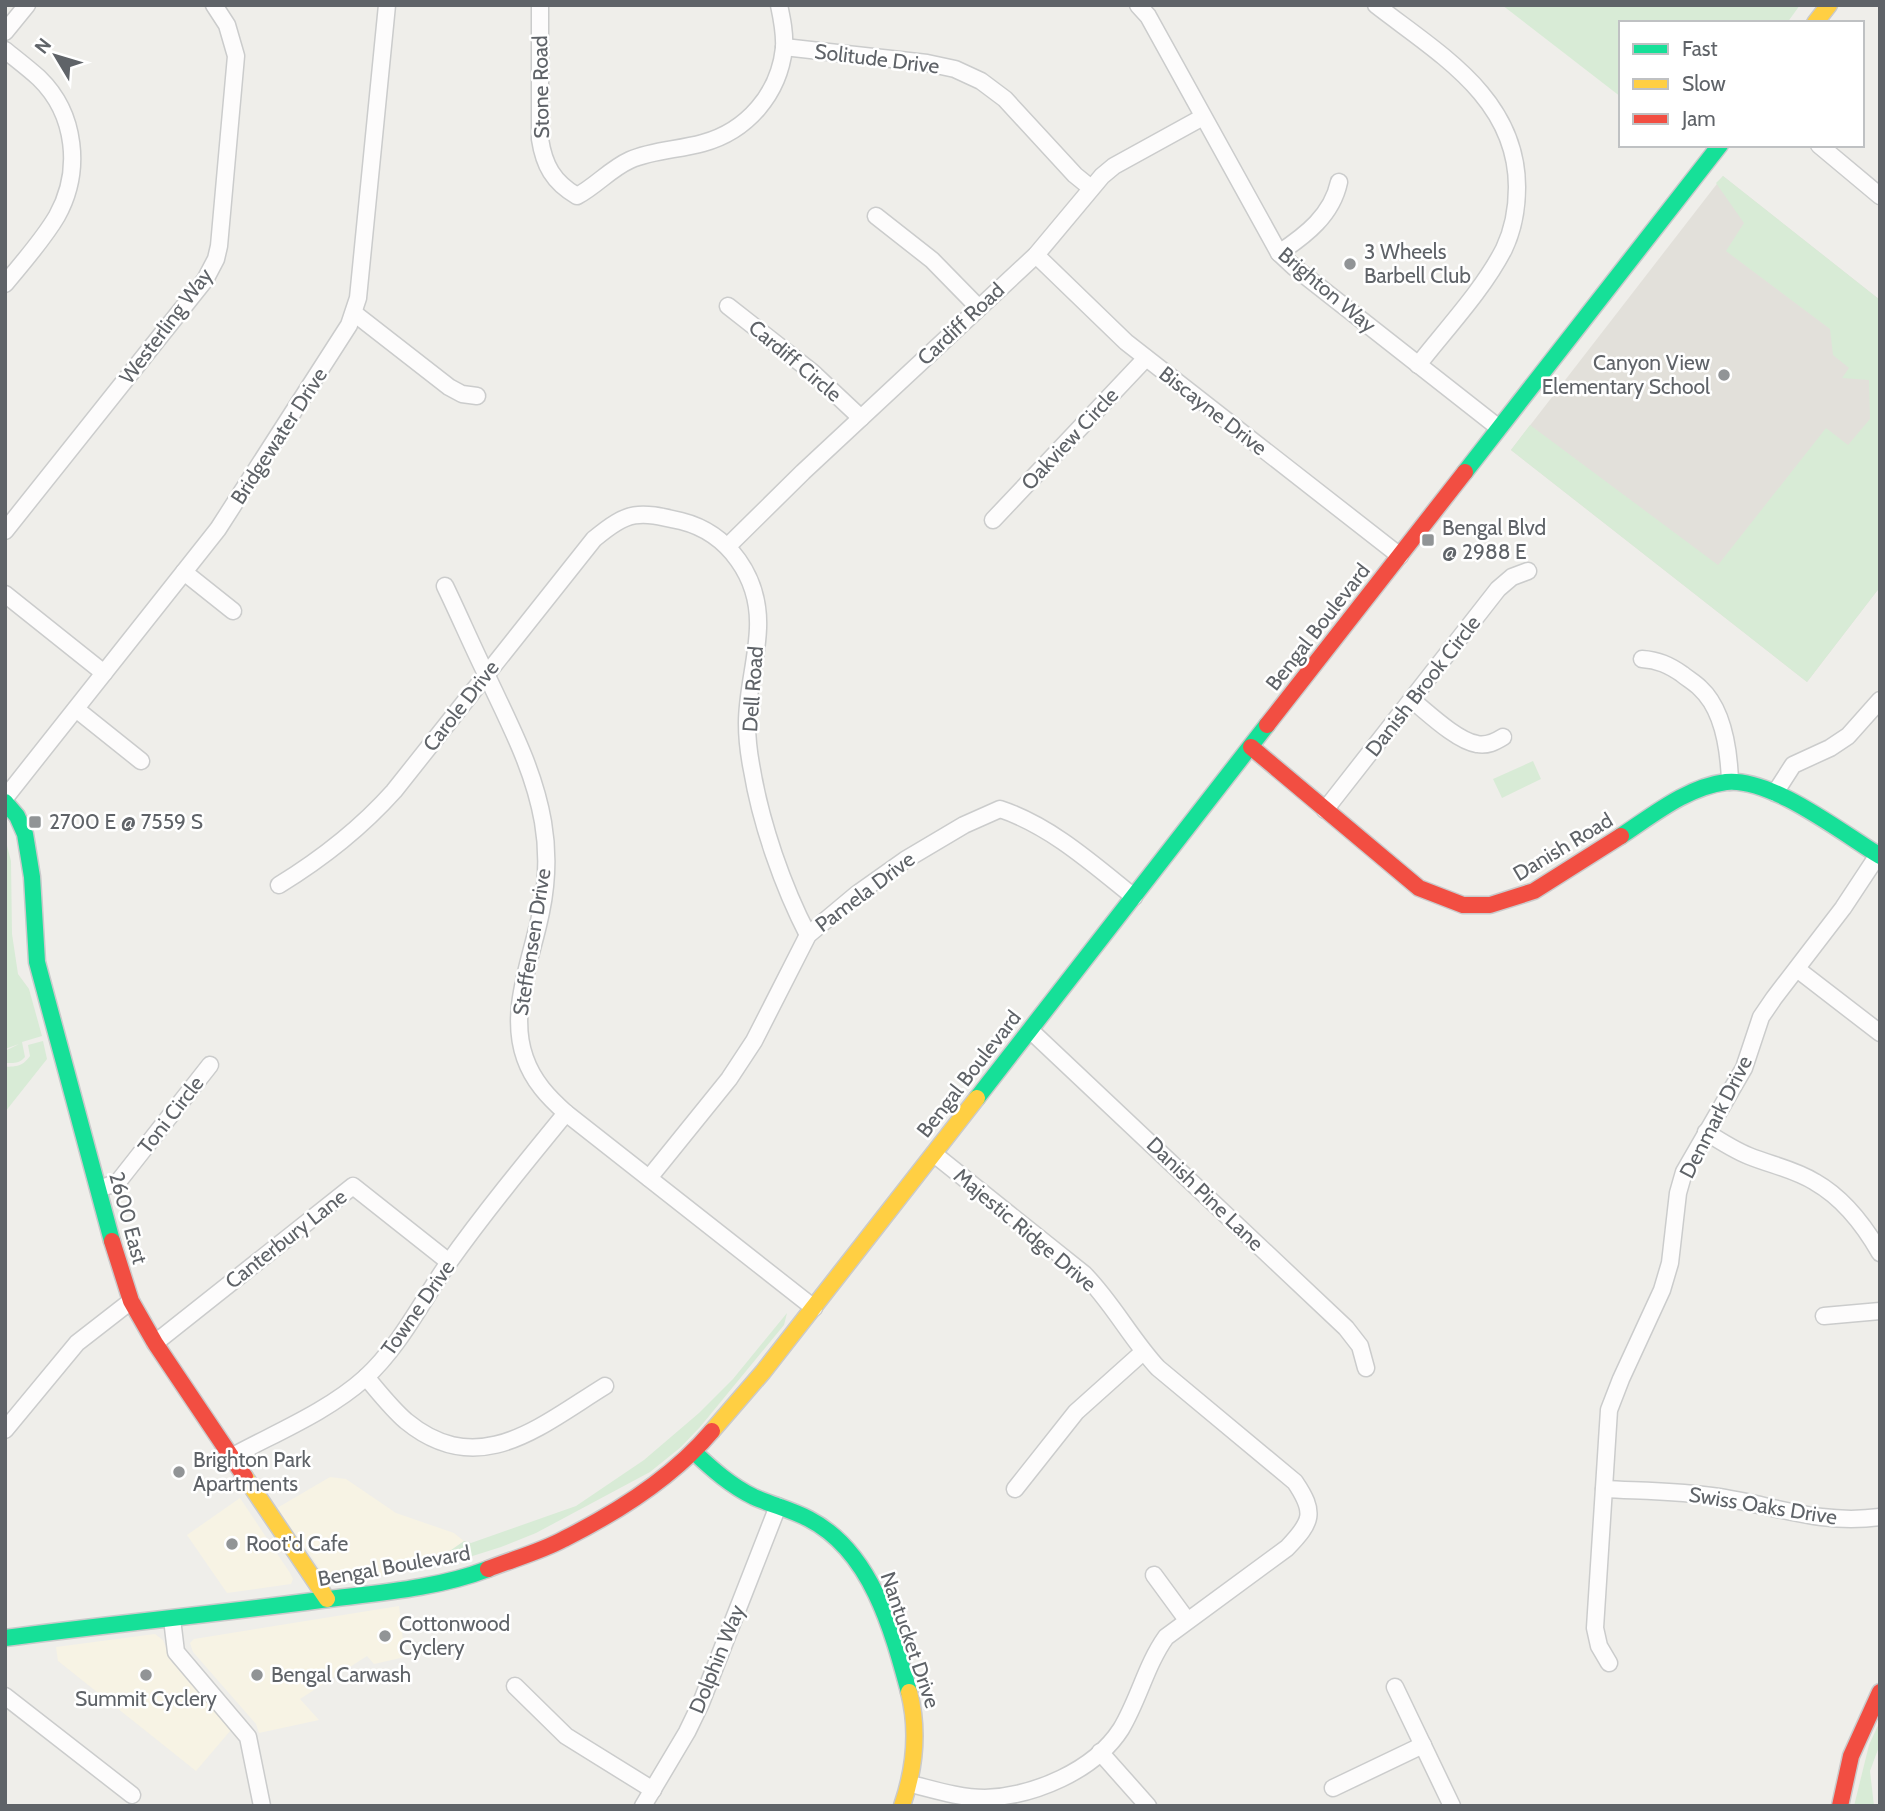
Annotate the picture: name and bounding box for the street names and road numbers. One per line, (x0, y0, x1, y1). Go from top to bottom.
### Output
street label: Stone Road (527, 35, 554, 139)
street label: Solitude Drive (813, 38, 941, 79)
street label: Brighton Way (1274, 242, 1381, 338)
street label: Westerling Way (114, 263, 217, 389)
street label: Cardiff Road (912, 277, 1009, 370)
street label: Cardiff Circle (744, 315, 847, 407)
street label: Biscayne Drive (1155, 361, 1272, 461)
street label: Bridgewater Drive (225, 363, 332, 509)
street label: Oakview Circle (1016, 382, 1123, 495)
street label: Bengal Boulevard (1260, 558, 1375, 695)
street label: Danish Brook Circle (1360, 610, 1485, 761)
street label: Dell Road (737, 645, 768, 733)
street label: Carole Drive (417, 655, 504, 756)
street label: Danish Road (1508, 807, 1617, 886)
street label: Pamela Drive (810, 846, 919, 937)
street label: Steffensen Drive (508, 866, 556, 1017)
street label: Bengal Boulevard (911, 1005, 1026, 1142)
street label: Denmark Drive (1674, 1051, 1757, 1182)
street label: Toni Circle (133, 1071, 209, 1158)
street label: Danish Pine Lane (1142, 1132, 1269, 1256)
street label: Majestic Ridge Drive (948, 1163, 1102, 1297)
street label: 2600 East (104, 1169, 153, 1267)
street label: Canterbury Lane (220, 1183, 351, 1294)
street label: Towne Drive (376, 1255, 460, 1360)
street label: Swiss Oaks Drive (1687, 1481, 1839, 1530)
street label: Bengal Boulevard (316, 1540, 472, 1591)
street label: Nantucket Drive (875, 1568, 946, 1711)
street label: Dolphin Way (683, 1600, 750, 1717)

